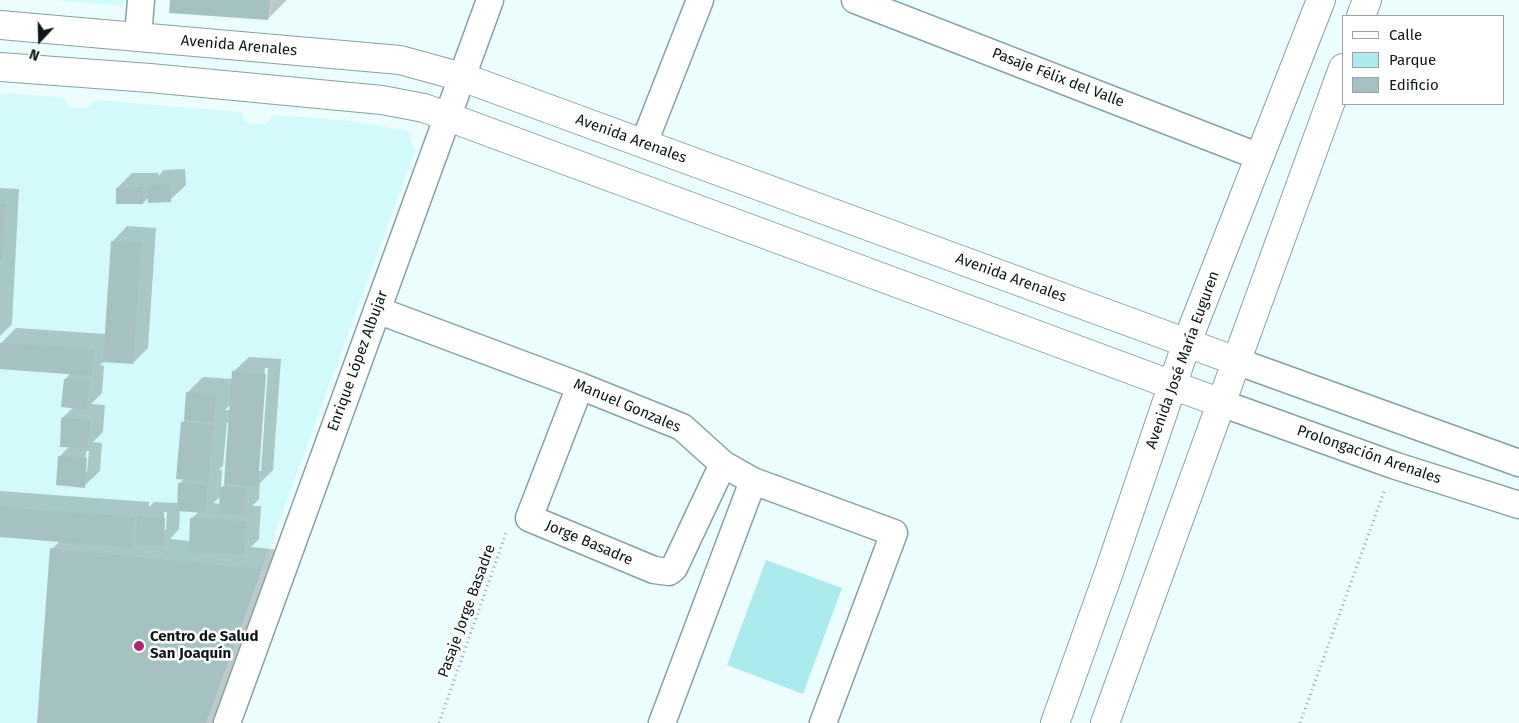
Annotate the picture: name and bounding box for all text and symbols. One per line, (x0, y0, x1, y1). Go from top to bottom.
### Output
north arrow (15, 15, 65, 65)
legend (1342, 15, 1504, 105)
text: Calle (1389, 26, 1422, 44)
street label: Avenida Arenales (180, 32, 298, 60)
street label: Pasaje Félix del Valle (989, 44, 1127, 112)
text: N (27, 45, 42, 64)
text: Parque (1389, 51, 1436, 69)
text: Edificio (1389, 76, 1439, 94)
street label: Avenida Arenales (573, 111, 689, 167)
street label: Avenida Arenales (953, 250, 1069, 306)
street label: Avenida José María Euguren (1142, 269, 1224, 451)
street label: Enrique López Albujar (324, 288, 392, 434)
street label: Manuel Gonzales (571, 375, 683, 437)
street label: Prolongación Arenales (1294, 422, 1444, 488)
street label: Jorge Basadre (543, 516, 635, 570)
street label: Pasaje Jorge Basadre (435, 542, 499, 680)
place label: Centro de Salud San Joaquín (150, 628, 258, 663)
marker: Centro de Salud San Joaquín (132, 639, 146, 653)

